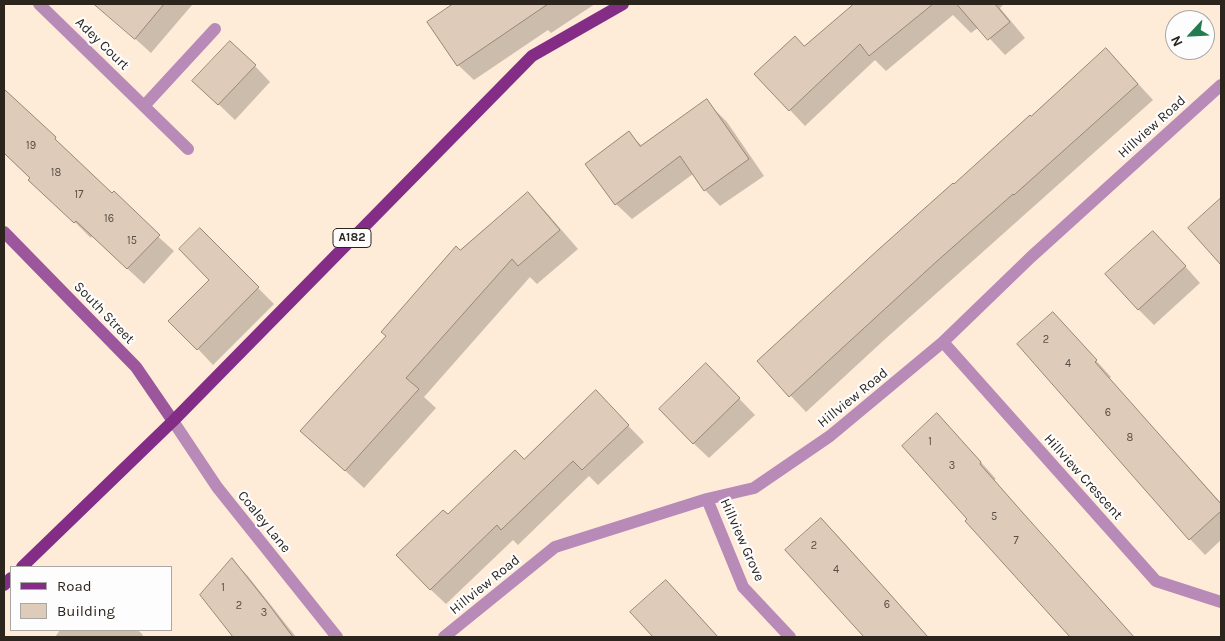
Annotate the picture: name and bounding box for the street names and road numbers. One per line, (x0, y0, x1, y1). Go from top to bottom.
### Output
street label: Adey Court (72, 14, 132, 74)
street label: Hillview Road (1115, 92, 1189, 162)
road number: A182 (333, 228, 371, 248)
street label: South Street (70, 278, 138, 348)
street label: Hillview Road (815, 365, 891, 431)
street label: Hillview Crescent (1040, 431, 1126, 523)
street label: Coaley Lane (234, 488, 294, 556)
street label: Hillview Grove (716, 496, 768, 584)
street label: Hillview Road (447, 552, 523, 618)

